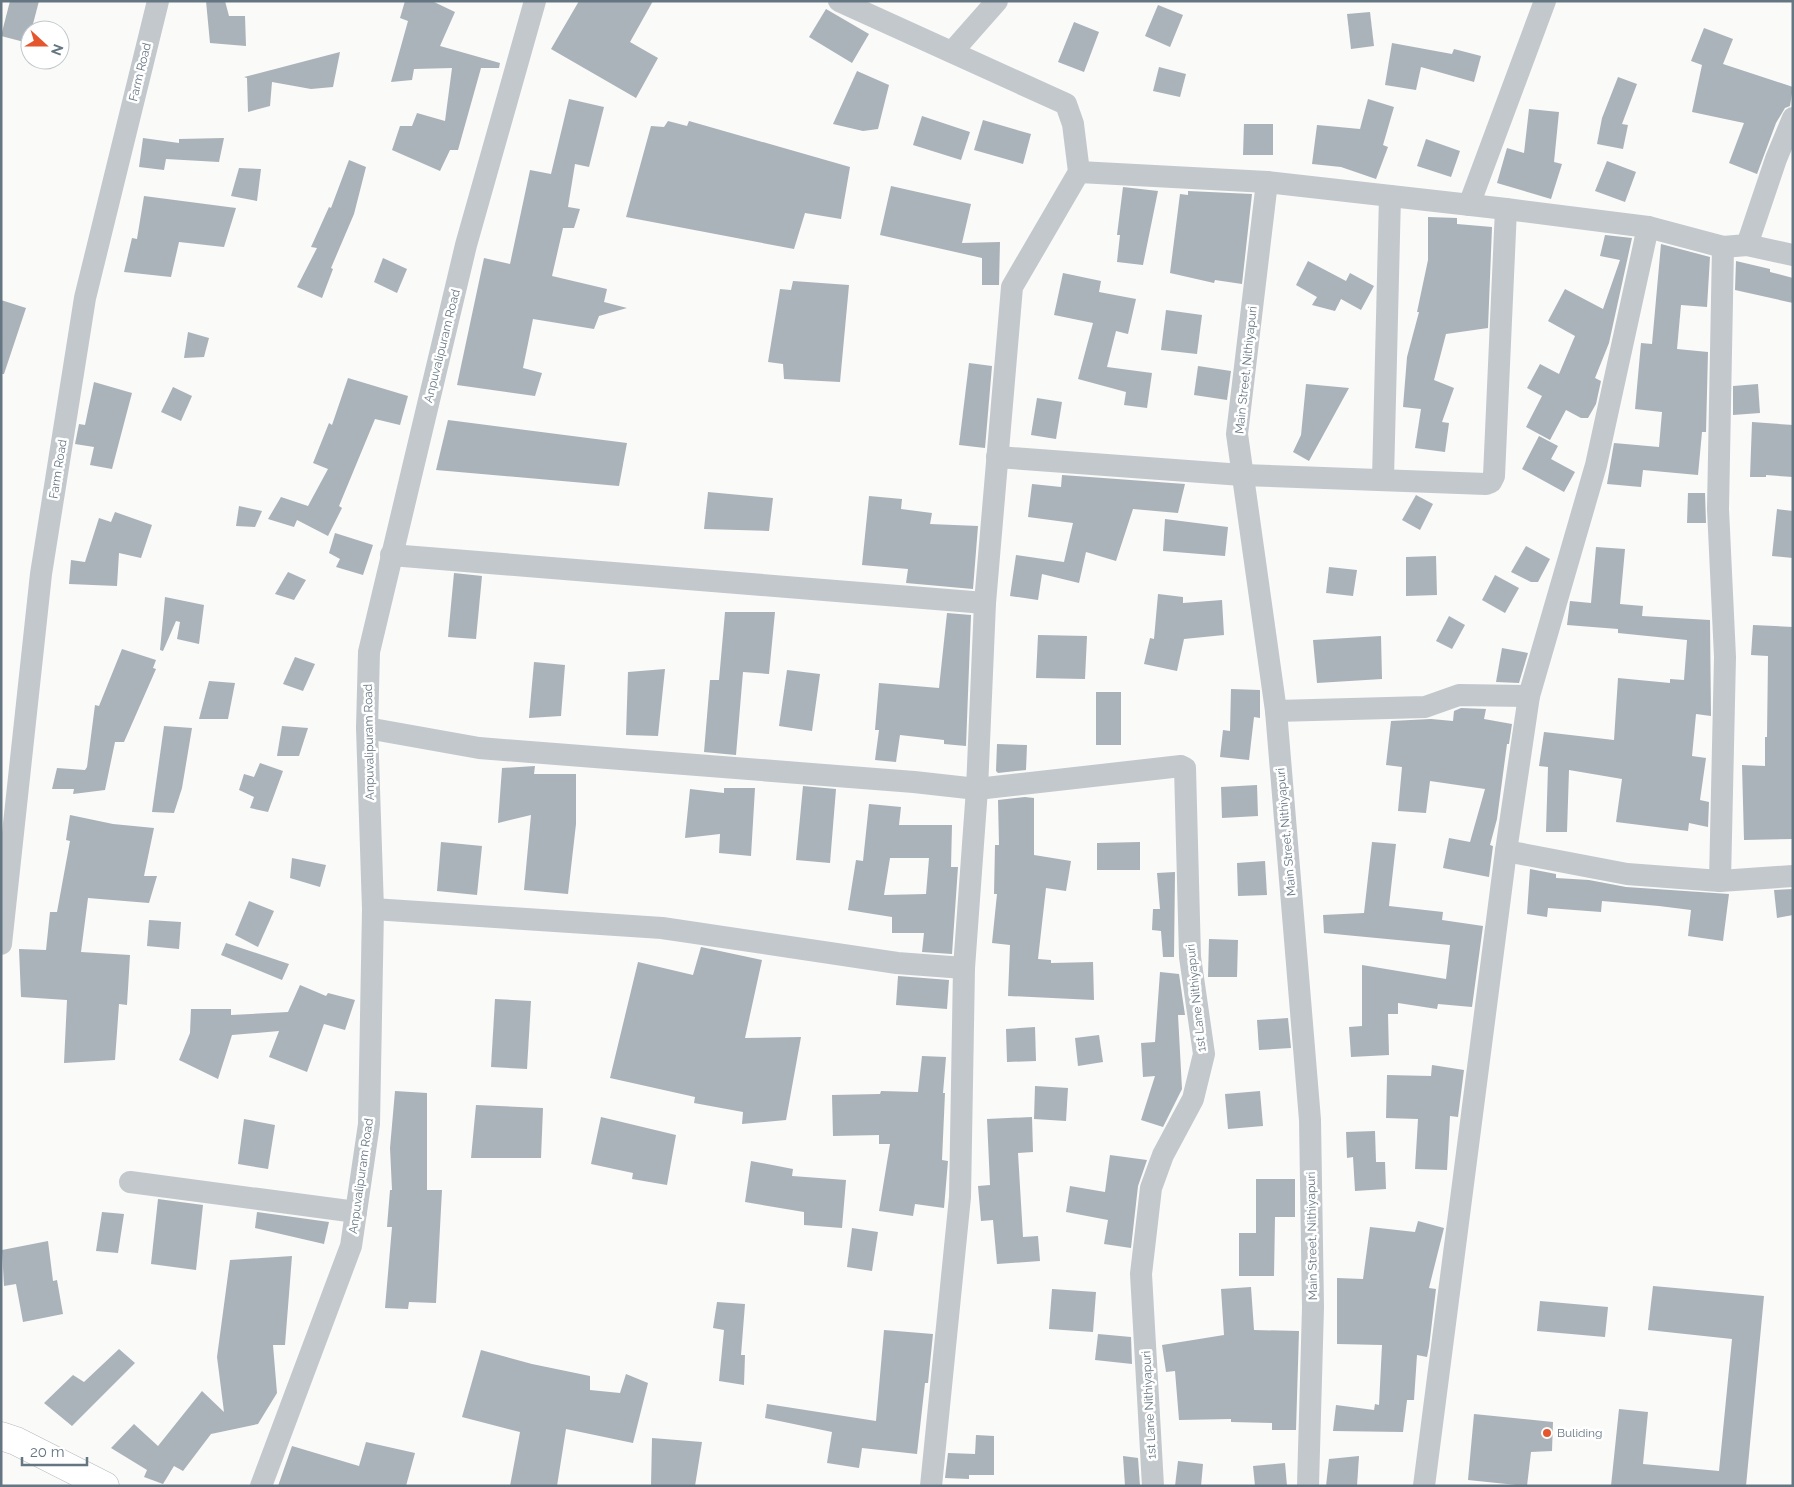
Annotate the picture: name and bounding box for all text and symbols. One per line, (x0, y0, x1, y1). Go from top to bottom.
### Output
north arrow (20, 20, 70, 70)
street label: Farm Road (126, 41, 154, 103)
text: N (48, 42, 67, 58)
street label: Anpuvalipuram Road (421, 288, 463, 404)
street label: Main Street, Nithiyapuri (1232, 305, 1260, 435)
street label: Farm Road (46, 438, 70, 500)
street label: Anpuvalipuram Road (361, 684, 377, 800)
street label: Main Street, Nithiyapuri (1273, 767, 1299, 897)
street label: 1st Lane Nithiyapuri (1183, 943, 1209, 1053)
street label: Anpuvalipuram Road (346, 1117, 376, 1235)
street label: Main Street, Nithiyapuri (1304, 1172, 1320, 1300)
street label: 1st Lane Nithiyapuri (1139, 1351, 1159, 1459)
place label: Buliding (1557, 1426, 1603, 1440)
marker: Buliding (1541, 1427, 1553, 1439)
scale bar (22, 1434, 88, 1466)
text: 20 m (30, 1443, 65, 1461)

